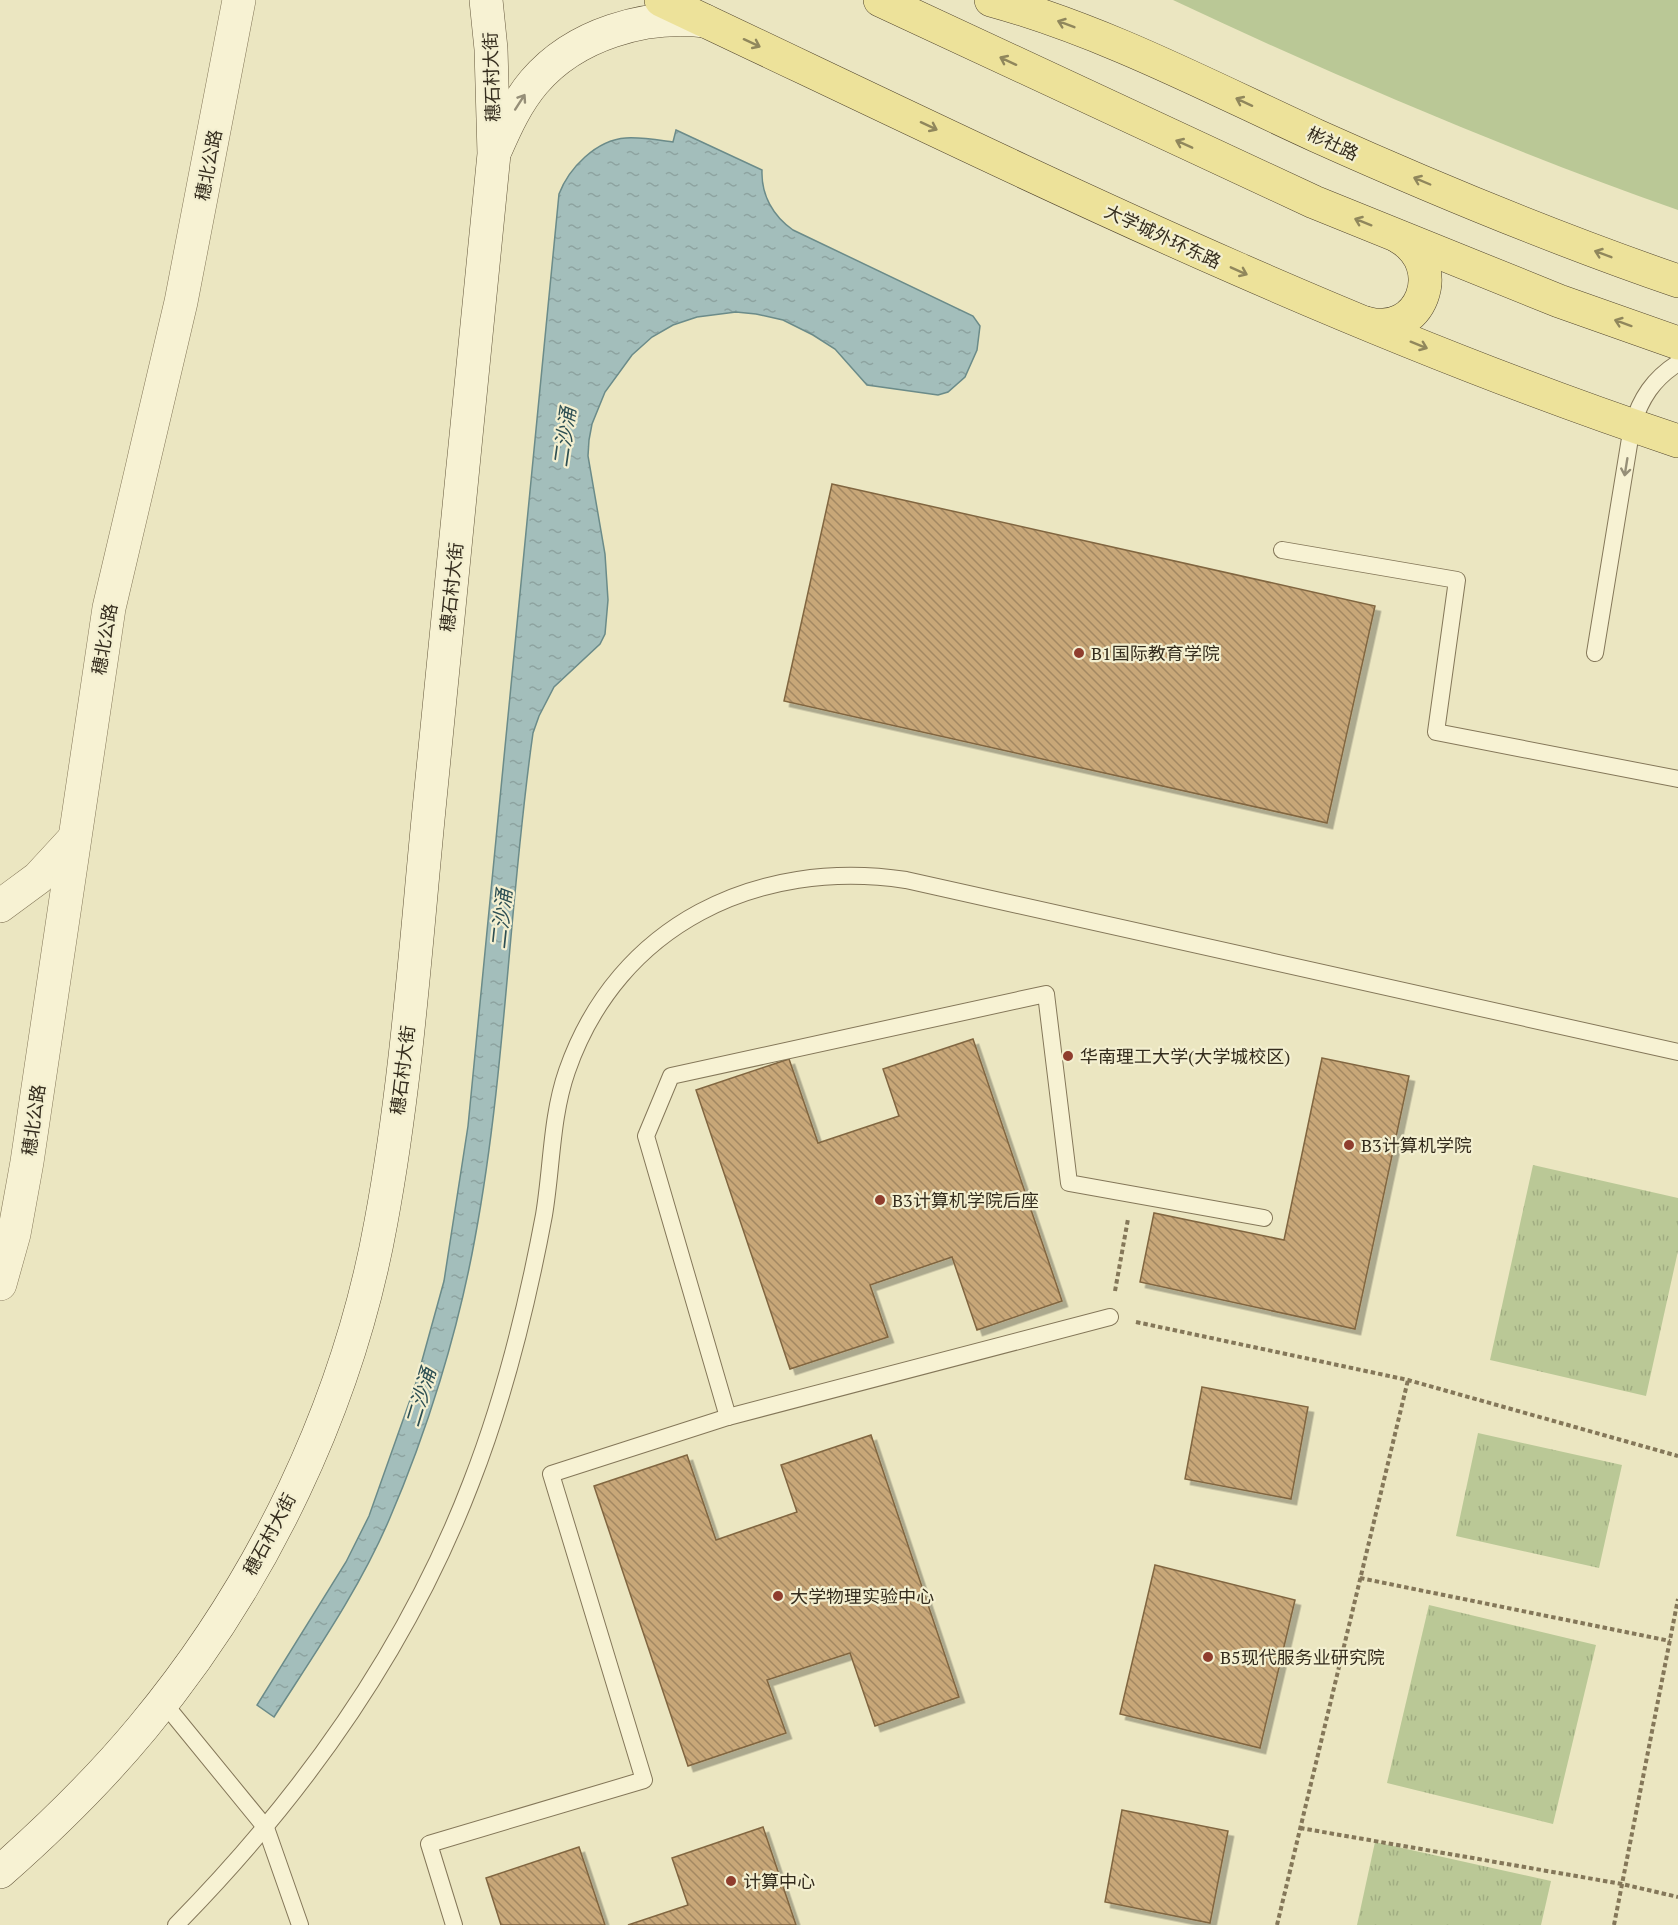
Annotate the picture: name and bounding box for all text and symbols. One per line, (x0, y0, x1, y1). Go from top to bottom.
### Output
one-way arrow (1057, 18, 1075, 29)
street label: 穗石村大街 (477, 32, 505, 122)
one-way arrow (743, 37, 761, 49)
one-way arrow (1000, 54, 1018, 66)
one-way arrow (515, 94, 527, 111)
one-way arrow (1236, 96, 1254, 108)
one-way arrow (919, 121, 937, 133)
street label: 彬社路 (1303, 121, 1363, 165)
street label: 穗北公路 (189, 127, 227, 203)
one-way arrow (1176, 137, 1194, 149)
one-way arrow (1414, 175, 1432, 187)
street label: 大学城外环东路 (1101, 198, 1225, 274)
one-way arrow (1354, 216, 1373, 227)
one-way arrow (1594, 248, 1613, 259)
one-way arrow (1229, 265, 1247, 277)
one-way arrow (1614, 317, 1633, 328)
one-way arrow (1409, 340, 1428, 351)
water label: 二沙涌 (546, 403, 582, 469)
one-way arrow (1620, 456, 1631, 476)
street label: 穗石村大街 (434, 541, 468, 633)
street label: 穗北公路 (86, 601, 122, 677)
place label: B1国际教育学院 (1091, 641, 1220, 665)
marker: B1国际教育学院 (1072, 646, 1086, 660)
water label: 二沙涌 (484, 886, 518, 950)
street label: 穗石村大街 (385, 1024, 419, 1116)
place label: 华南理工大学(大学城校区) (1080, 1044, 1290, 1068)
marker: 华南理工大学(大学城校区) (1061, 1049, 1075, 1063)
street label: 穗北公路 (16, 1083, 50, 1157)
place label: B3计算机学院 (1361, 1133, 1472, 1157)
marker: B3计算机学院 (1342, 1138, 1356, 1152)
place label: B3计算机学院后座 (892, 1188, 1039, 1212)
marker: B3计算机学院后座 (873, 1193, 887, 1207)
water label: 二沙涌 (398, 1362, 442, 1430)
street label: 穗石村大街 (237, 1489, 301, 1579)
place label: 大学物理实验中心 (790, 1584, 934, 1608)
marker: 大学物理实验中心 (771, 1589, 785, 1603)
place label: B5现代服务业研究院 (1220, 1645, 1385, 1669)
marker: B5现代服务业研究院 (1201, 1650, 1215, 1664)
place label: 计算中心 (743, 1869, 815, 1893)
marker: 计算中心 (724, 1874, 738, 1888)

